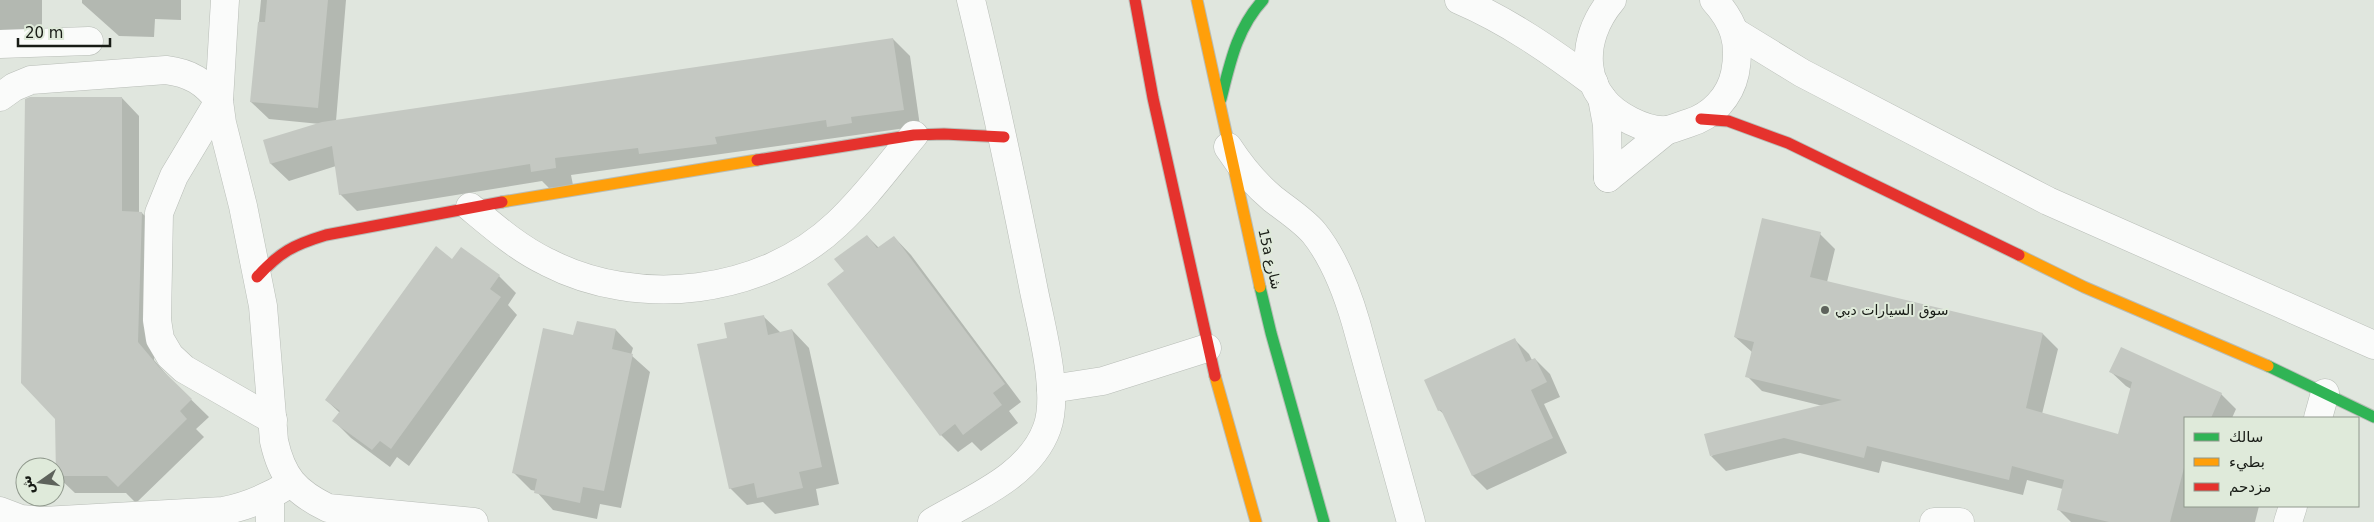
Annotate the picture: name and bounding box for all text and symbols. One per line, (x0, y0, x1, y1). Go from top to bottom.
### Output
scale bar (18, 15, 110, 47)
text: 20 m (25, 24, 63, 42)
street label: 15a شارع (1254, 227, 1285, 291)
place label: سوق السيارات دبي (1835, 302, 1949, 319)
marker: سوق السيارات دبي (1819, 304, 1831, 316)
legend (2184, 417, 2359, 507)
text: سالك (2229, 428, 2263, 446)
text: بطيء (2229, 453, 2265, 472)
north arrow (15, 457, 65, 507)
text: ش (17, 474, 37, 496)
text: مزدحم (2229, 478, 2271, 496)

